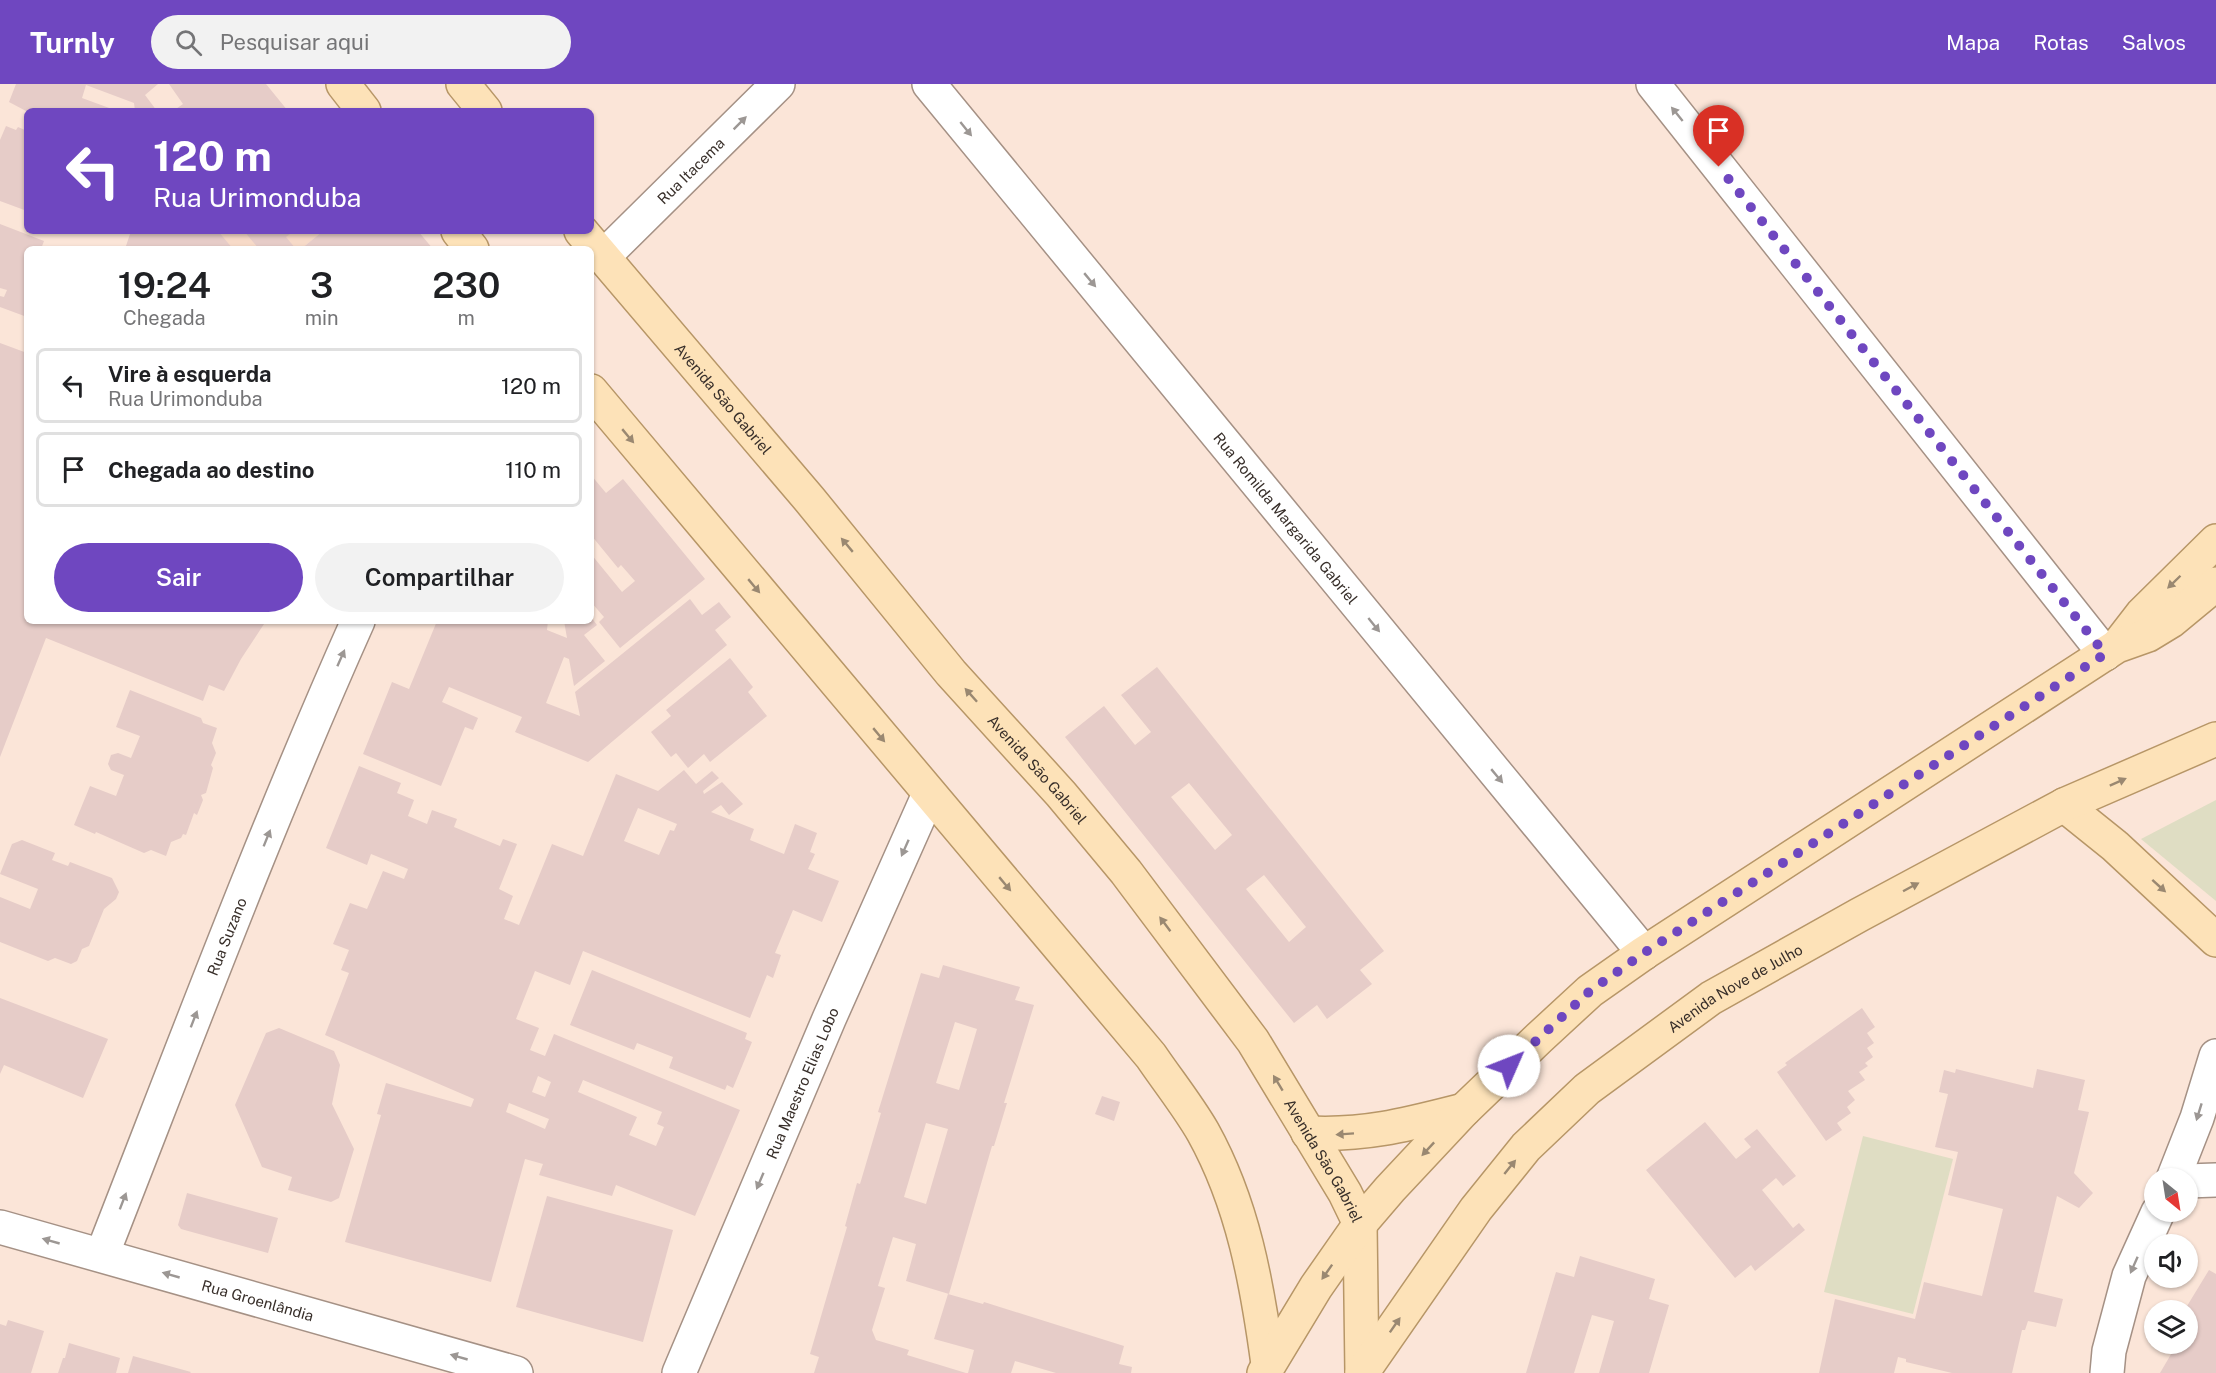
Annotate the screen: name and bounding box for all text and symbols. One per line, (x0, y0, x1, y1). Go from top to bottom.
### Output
search box (151, 15, 571, 69)
text: Turnly (30, 26, 115, 59)
icon: search (172, 26, 205, 59)
text: Pesquisar aqui (220, 29, 369, 55)
text: Mapa (1946, 30, 2000, 55)
text: Rotas (2033, 30, 2089, 55)
text: Salvos (2122, 30, 2186, 55)
pin (1693, 105, 1744, 167)
one-way arrow (1672, 107, 1684, 122)
icon: arrive (1702, 114, 1735, 147)
one-way arrow (732, 116, 746, 130)
one-way arrow (959, 121, 972, 136)
text: 120 m (153, 131, 272, 180)
icon: left (54, 132, 132, 210)
street label: Rua Itacema (654, 134, 727, 207)
text: Rua Urimonduba (153, 181, 362, 213)
text: 19:24 (118, 264, 211, 306)
text: 3 (310, 264, 333, 306)
text: 230 (432, 264, 500, 306)
one-way arrow (1083, 272, 1096, 287)
text: Chegada (123, 306, 206, 330)
text: min (305, 306, 339, 330)
text: m (458, 306, 475, 330)
street label: Avenida São Gabriel (672, 340, 776, 457)
text: Vire à esquerda (108, 361, 272, 387)
icon: left (57, 369, 90, 402)
text: 120 m (501, 373, 561, 399)
text: Rua Urimonduba (108, 387, 263, 411)
one-way arrow (622, 428, 635, 444)
street label: Rua Romilda Margarida Gabriel (1211, 429, 1362, 607)
icon: arrive (57, 453, 90, 486)
text: Chegada ao destino (108, 457, 314, 483)
text: 110 m (505, 457, 561, 483)
one-way arrow (841, 538, 854, 553)
button: Sair (54, 543, 303, 612)
button: Compartilhar (315, 543, 564, 612)
one-way arrow (2167, 574, 2181, 588)
one-way arrow (747, 578, 760, 593)
one-way arrow (1367, 617, 1380, 633)
one-way arrow (337, 649, 346, 667)
one-way arrow (965, 688, 978, 703)
street label: Avenida São Gabriel (985, 711, 1091, 827)
one-way arrow (873, 727, 886, 743)
one-way arrow (1491, 768, 1504, 784)
one-way arrow (2109, 776, 2127, 786)
one-way arrow (263, 829, 272, 847)
one-way arrow (901, 839, 910, 856)
one-way arrow (999, 876, 1012, 892)
one-way arrow (2151, 879, 2166, 893)
one-way arrow (1903, 882, 1920, 892)
street label: Rua Suzano (203, 895, 249, 978)
one-way arrow (1159, 916, 1171, 932)
street label: Avenida Nove de Julho (1664, 940, 1805, 1036)
street label: Rua Maestro Elias Lobo (762, 1005, 842, 1161)
one-way arrow (190, 1010, 200, 1028)
position arrow (1477, 1034, 1541, 1098)
one-way arrow (1272, 1075, 1283, 1091)
street label: Avenida São Gabriel (1281, 1096, 1366, 1225)
one-way arrow (2193, 1103, 2203, 1121)
one-way arrow (1336, 1129, 1355, 1139)
one-way arrow (1421, 1141, 1435, 1156)
one-way arrow (1503, 1160, 1516, 1175)
north arrow (2144, 1168, 2198, 1222)
map controls (2144, 1168, 2198, 1354)
one-way arrow (755, 1172, 765, 1190)
one-way arrow (119, 1192, 128, 1210)
button: sound (2144, 1234, 2198, 1288)
one-way arrow (42, 1236, 60, 1245)
one-way arrow (2129, 1257, 2138, 1274)
one-way arrow (1321, 1263, 1333, 1279)
one-way arrow (162, 1270, 180, 1280)
street label: Rua Groenlândia (200, 1276, 316, 1324)
button: layers (2144, 1300, 2198, 1354)
one-way arrow (1389, 1317, 1401, 1333)
one-way arrow (450, 1352, 468, 1361)

